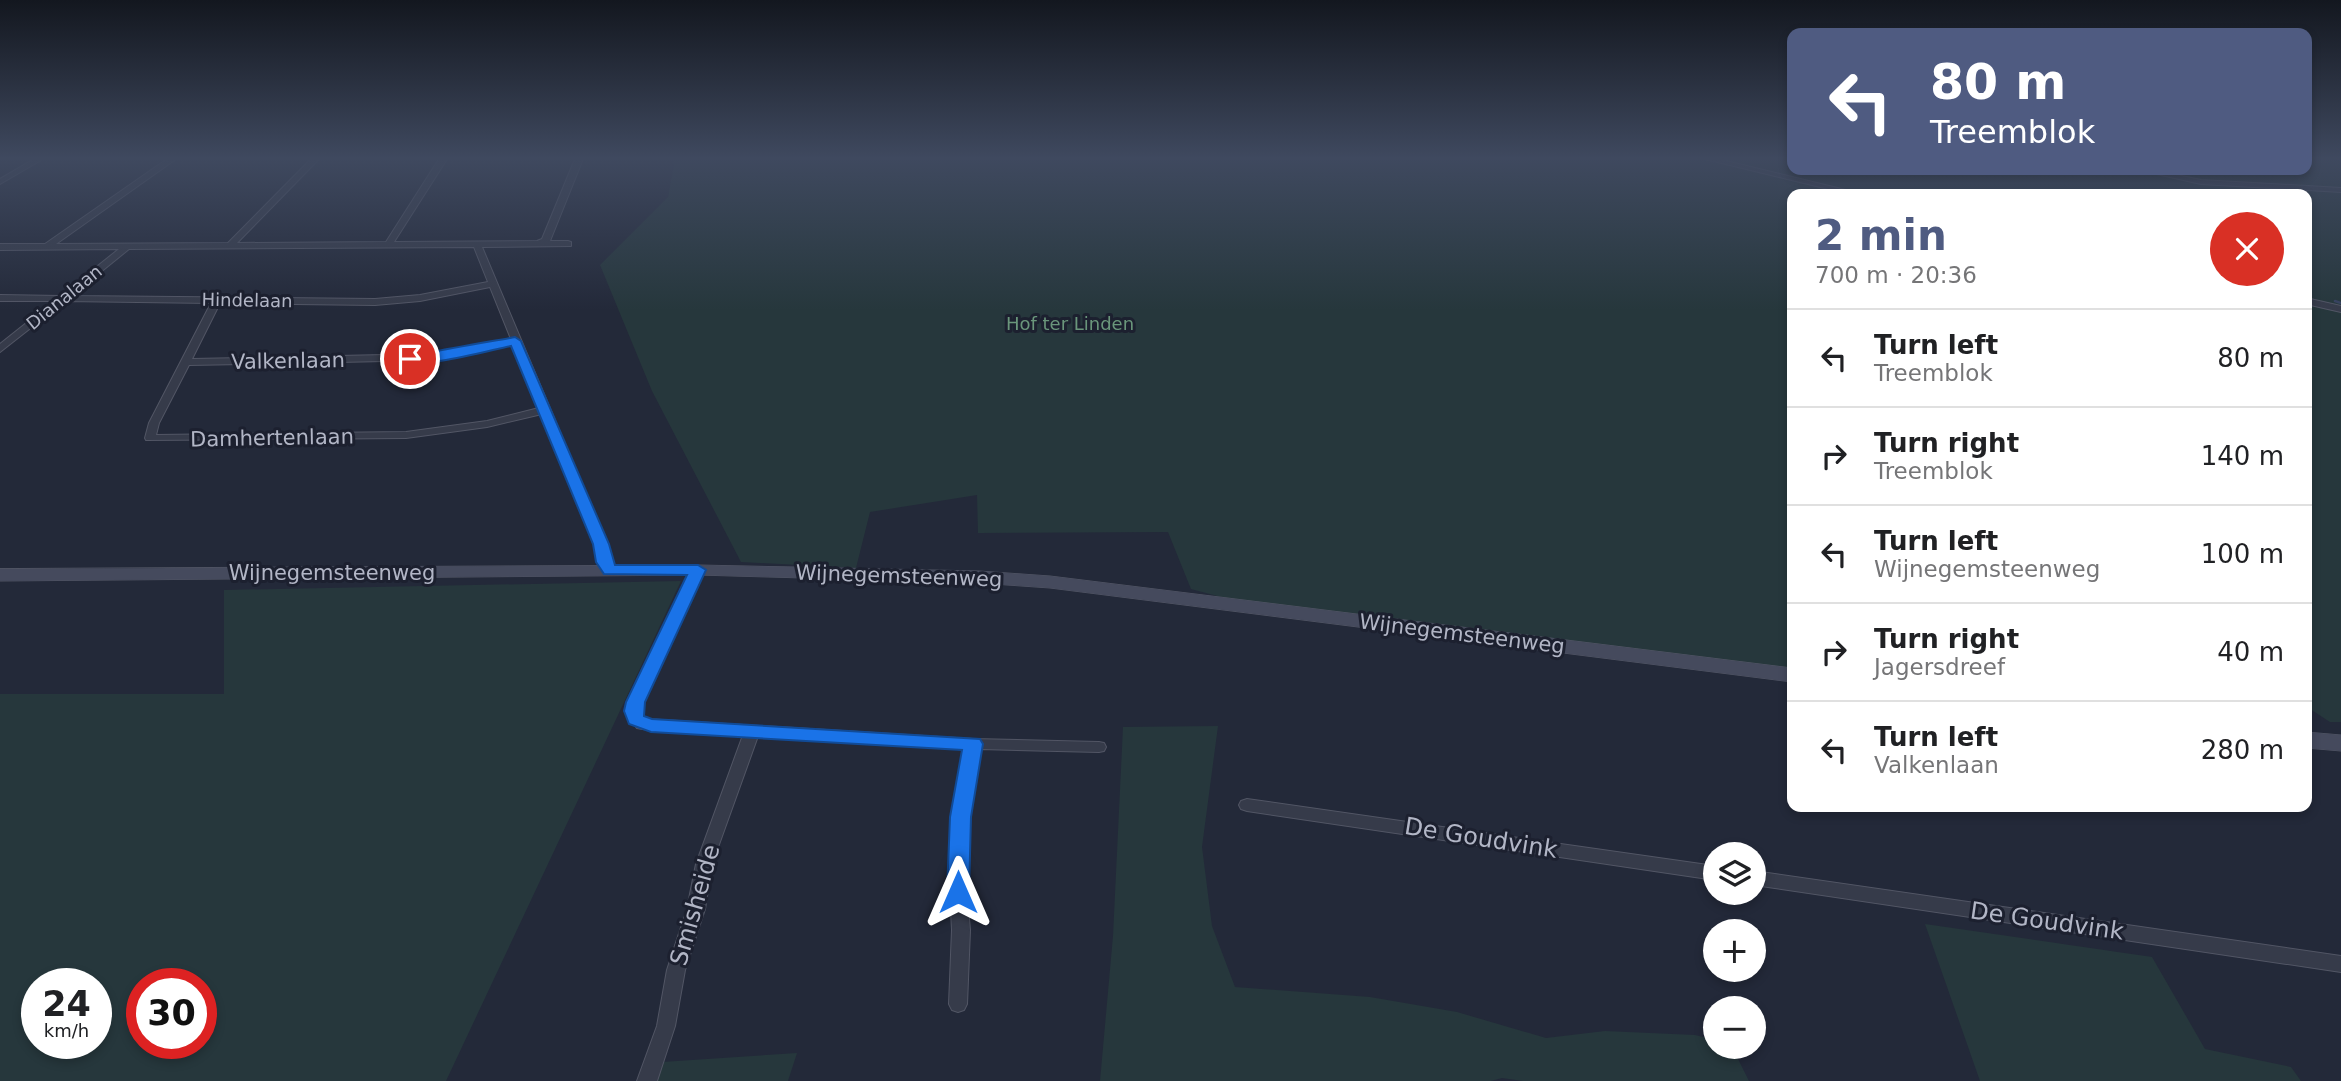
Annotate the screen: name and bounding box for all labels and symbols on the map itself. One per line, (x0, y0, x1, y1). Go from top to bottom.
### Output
street label: Dianalaan (22, 260, 106, 334)
street label: Hindelaan (201, 289, 293, 311)
park label: Hof ter Linden (1006, 313, 1134, 334)
pin (380, 329, 440, 389)
street label: Valkenlaan (231, 348, 345, 374)
street label: Damhertenlaan (190, 425, 354, 451)
street label: Wijnegemsteenweg (795, 560, 1003, 592)
street label: Wijnegemsteenweg (229, 561, 435, 585)
street label: Wijnegemsteenweg (1358, 609, 1566, 659)
street label: De Goudvink (1402, 812, 1560, 864)
street label: Smisheide (664, 841, 726, 969)
position arrow (921, 855, 995, 929)
street label: De Goudvink (1969, 896, 2126, 946)
speed limit sign: 30 (126, 968, 217, 1059)

